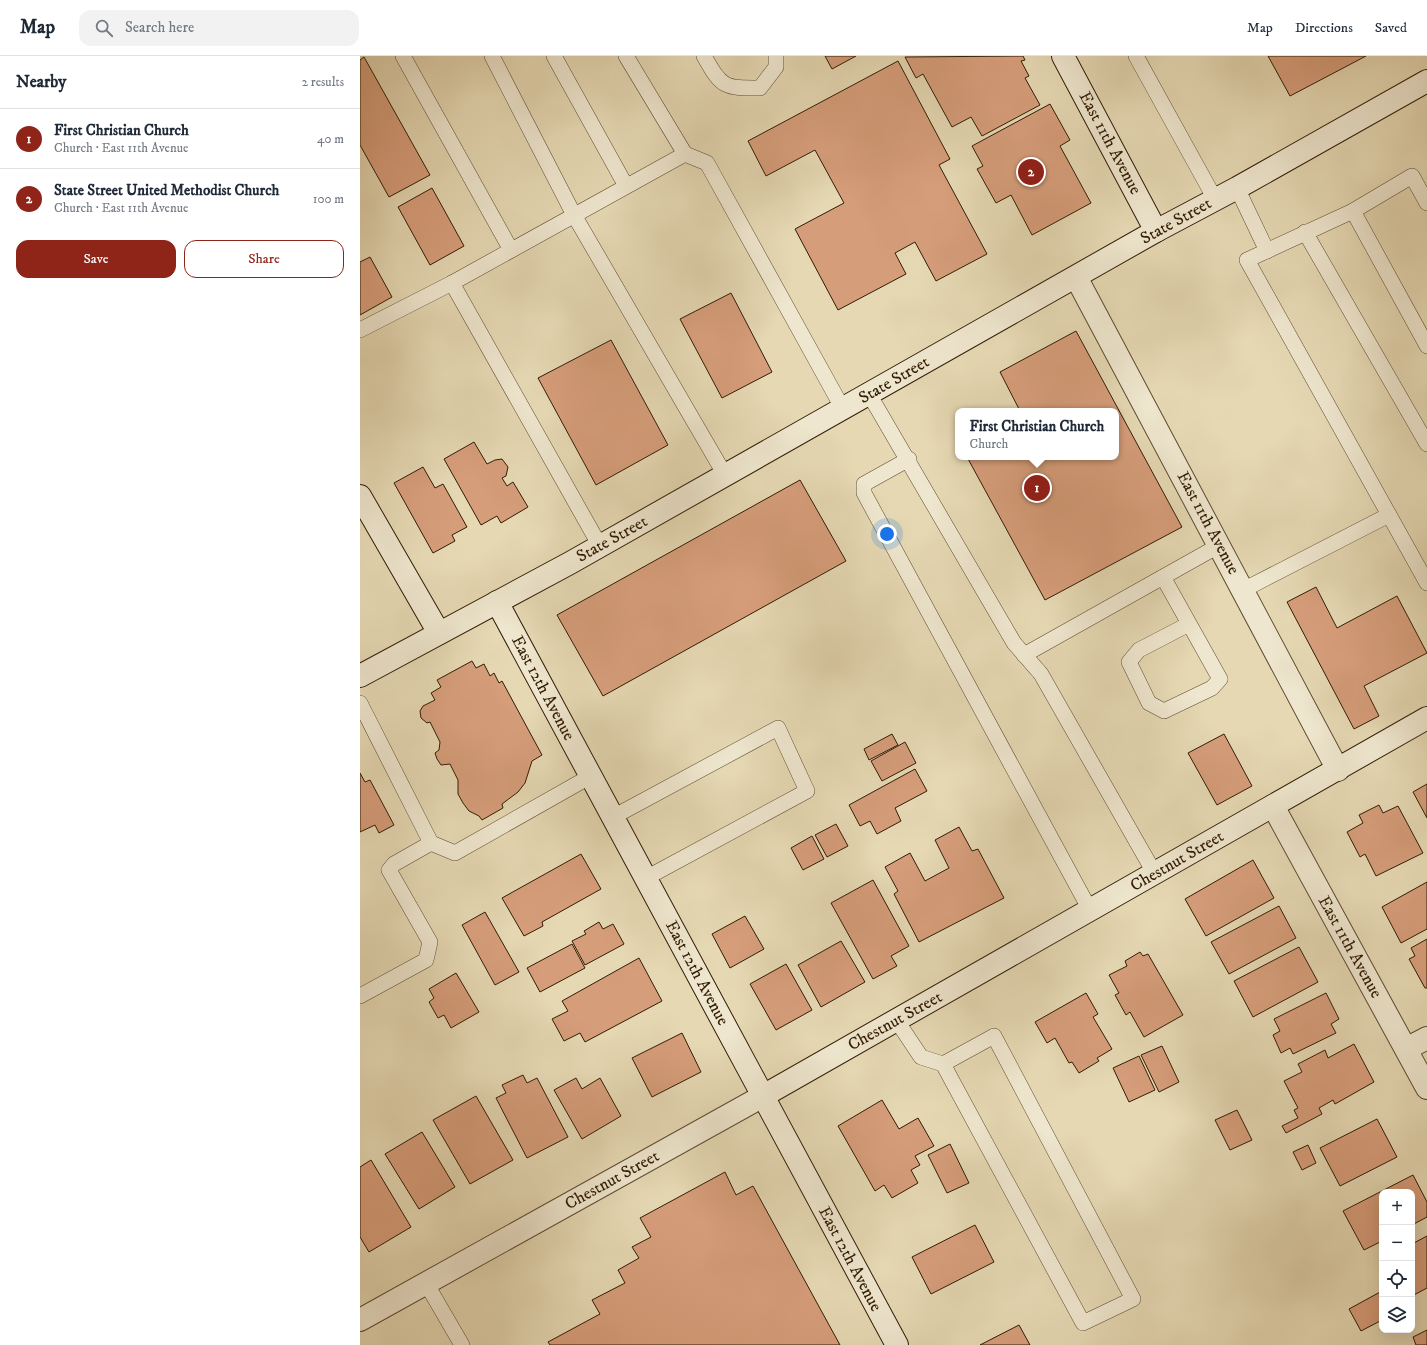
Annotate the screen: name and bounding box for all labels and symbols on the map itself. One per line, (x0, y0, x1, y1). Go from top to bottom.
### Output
street label: East 11th Avenue (1074, 88, 1146, 198)
pin: 2 (1018, 157, 1044, 187)
street label: State Street (1137, 192, 1216, 250)
street label: State Street (855, 351, 934, 409)
street label: East 11th Avenue (1172, 468, 1244, 578)
pin: 1 (1024, 473, 1050, 503)
street label: State Street (573, 510, 652, 568)
your location (877, 524, 897, 544)
street label: East 12th Avenue (506, 632, 580, 744)
street label: Chestnut Street (1126, 825, 1228, 897)
street label: East 11th Avenue (1313, 892, 1387, 1002)
street label: East 12th Avenue (660, 917, 734, 1029)
street label: Chestnut Street (844, 986, 947, 1056)
street label: Chestnut Street (561, 1145, 664, 1215)
street label: East 12th Avenue (813, 1203, 887, 1315)

